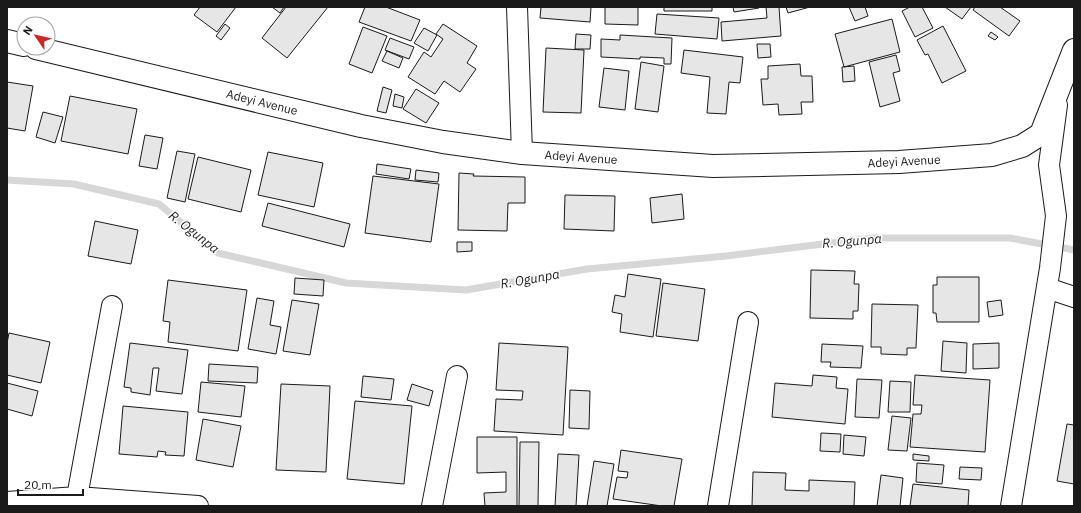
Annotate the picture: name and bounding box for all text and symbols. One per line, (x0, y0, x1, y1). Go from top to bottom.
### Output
north arrow (16, 16, 56, 56)
text: N (20, 23, 36, 38)
street label: Adeyi Avenue (225, 86, 300, 118)
street label: Adeyi Avenue (544, 147, 618, 167)
street label: Adeyi Avenue (867, 152, 941, 170)
water label: R. Ogunpa (165, 207, 223, 257)
water label: R. Ogunpa (821, 230, 883, 252)
water label: R. Ogunpa (499, 265, 561, 293)
scale bar (18, 471, 83, 497)
text: 20 m (24, 477, 52, 492)

